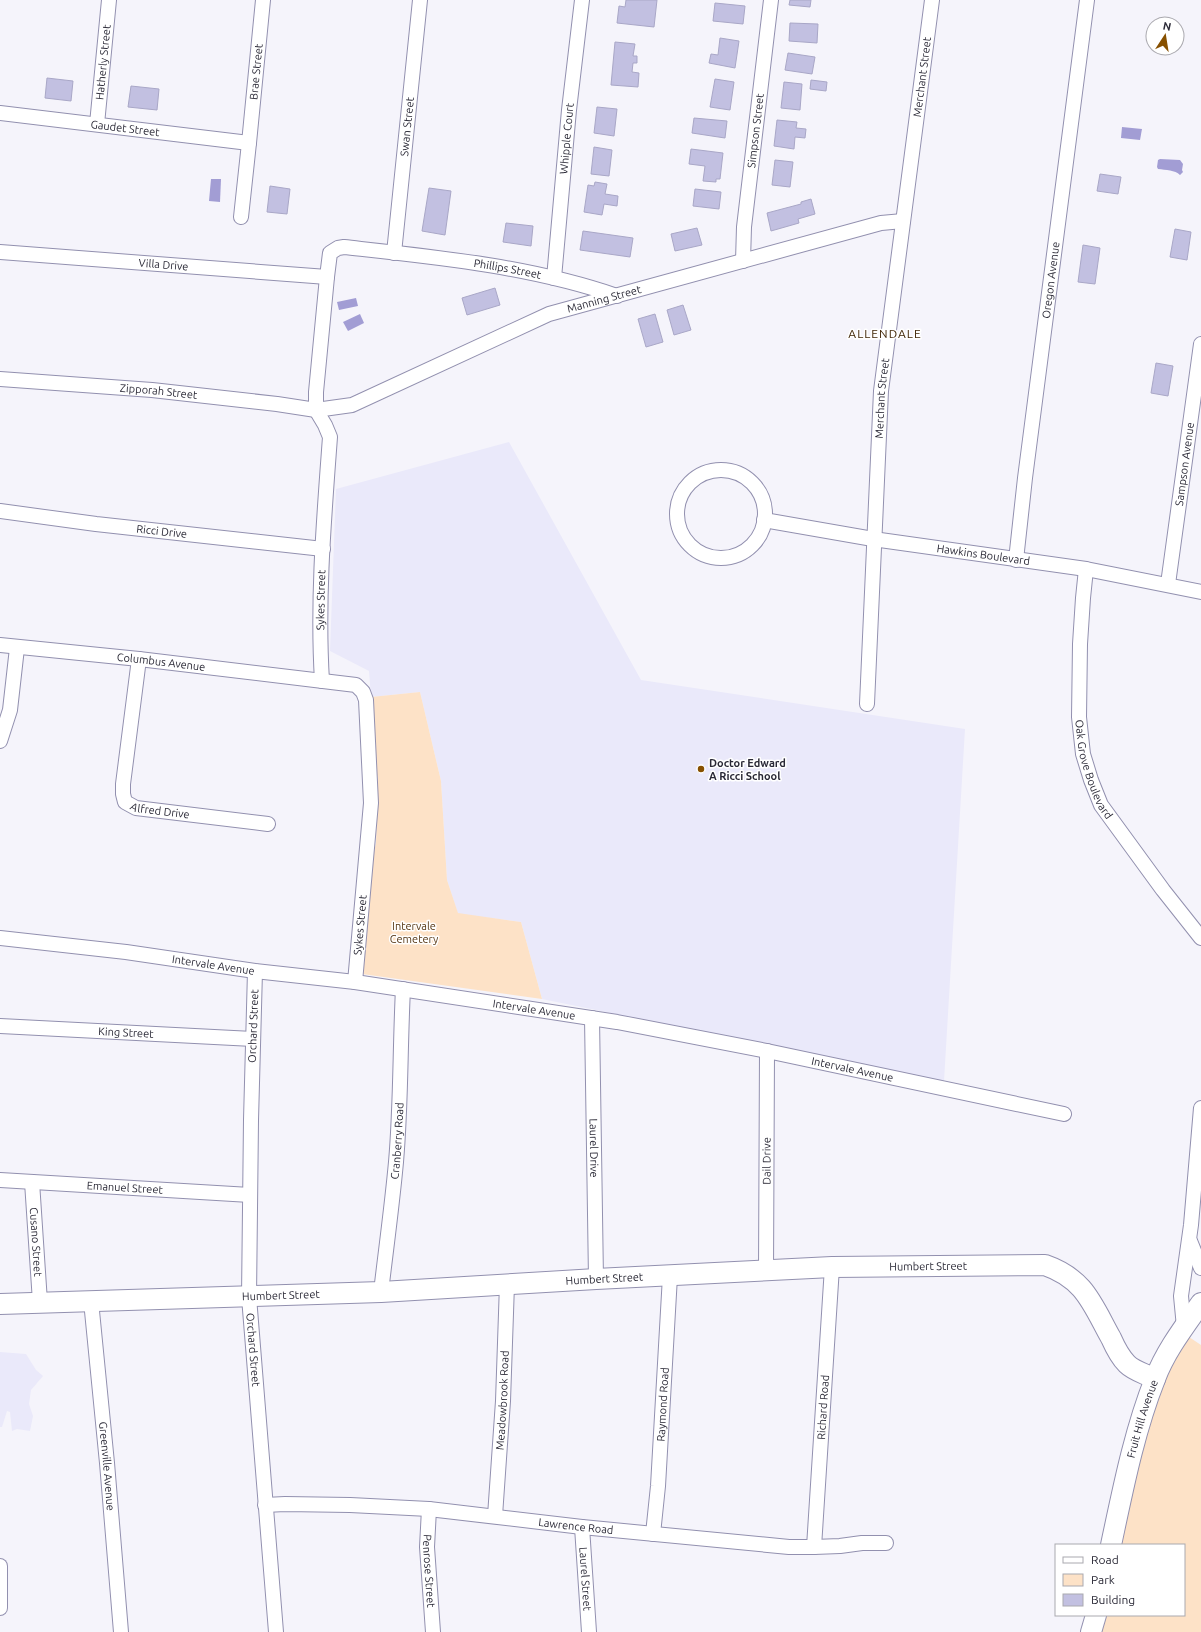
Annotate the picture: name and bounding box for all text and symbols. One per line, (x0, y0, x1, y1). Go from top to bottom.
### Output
north arrow (1145, 16, 1185, 56)
text: N (1162, 19, 1172, 33)
street label: Hatherly Street (93, 23, 113, 101)
street label: Merchant Street (911, 35, 933, 118)
street label: Brae Street (247, 43, 265, 100)
street label: Simpson Street (745, 92, 766, 169)
street label: Swan Street (398, 96, 416, 157)
street label: Whipple Court (557, 102, 576, 175)
street label: Gaudet Street (90, 118, 161, 138)
street label: Oregon Avenue (1040, 241, 1062, 319)
street label: Villa Drive (138, 257, 189, 272)
street label: Phillips Street (473, 257, 543, 281)
street label: Manning Street (566, 283, 643, 315)
district label: ALLENDALE (848, 327, 922, 340)
street label: Merchant Street (873, 357, 891, 439)
street label: Zipporah Street (119, 382, 199, 401)
street label: Sampson Avenue (1173, 421, 1196, 507)
street label: Ricci Drive (136, 522, 188, 540)
street label: Hawkins Boulevard (936, 542, 1031, 567)
street label: Sykes Street (314, 569, 327, 630)
street label: Columbus Avenue (116, 651, 206, 673)
street label: Oak Grove Boulevard (1073, 719, 1115, 821)
place label: Doctor Edward A Ricci School (709, 757, 786, 782)
marker: Doctor Edward A Ricci School (696, 764, 706, 774)
street label: Alfred Drive (128, 800, 190, 820)
street label: Sykes Street (351, 894, 369, 956)
park label: Intervale Cemetery (390, 920, 439, 945)
street label: Intervale Avenue (171, 953, 255, 977)
street label: Orchard Street (246, 988, 260, 1063)
street label: Intervale Avenue (492, 997, 576, 1022)
street label: King Street (98, 1025, 155, 1040)
street label: Intervale Avenue (810, 1055, 895, 1084)
street label: Cranberry Road (388, 1102, 405, 1180)
street label: Laurel Drive (588, 1118, 600, 1178)
street label: Dail Drive (760, 1137, 773, 1185)
street label: Emanuel Street (86, 1179, 164, 1196)
street label: Cusano Street (28, 1207, 44, 1278)
street label: Humbert Street (889, 1260, 968, 1272)
street label: Humbert Street (565, 1271, 644, 1287)
street label: Humbert Street (242, 1288, 321, 1302)
street label: Orchard Street (244, 1313, 262, 1388)
street label: Meadowbrook Road (494, 1350, 511, 1450)
street label: Raymond Road (655, 1367, 671, 1442)
street label: Richard Road (815, 1374, 831, 1440)
street label: Fruit Hill Avenue (1125, 1378, 1160, 1459)
street label: Greenville Avenue (97, 1421, 117, 1511)
street label: Lawrence Road (538, 1516, 614, 1536)
street label: Penrose Street (421, 1534, 437, 1609)
legend (1055, 1544, 1185, 1616)
street label: Laurel Street (577, 1547, 594, 1612)
text: Road (1091, 1553, 1119, 1566)
text: Park (1091, 1573, 1115, 1586)
text: Building (1091, 1593, 1135, 1606)

